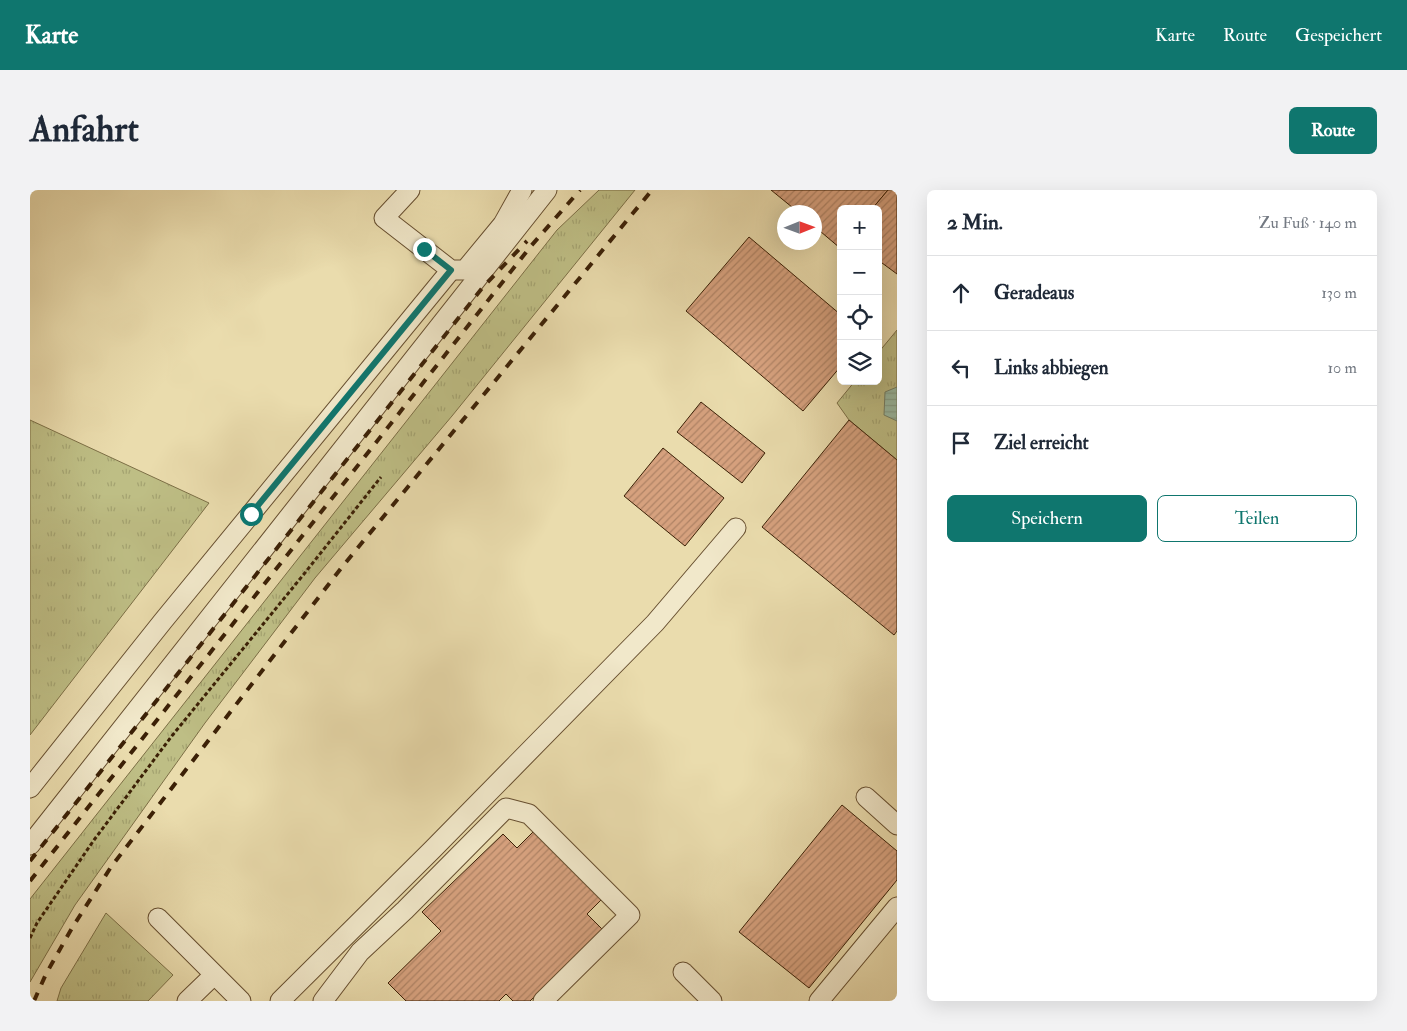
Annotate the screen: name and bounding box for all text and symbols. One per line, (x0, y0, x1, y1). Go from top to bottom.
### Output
text: Karte (25, 20, 78, 51)
text: Karte (1155, 24, 1195, 47)
text: Route (1223, 24, 1267, 47)
text: Gespeichert (1295, 24, 1382, 47)
button: Route (1289, 107, 1377, 154)
text: Anfahrt (30, 108, 139, 152)
north arrow (777, 205, 822, 250)
map controls (837, 205, 882, 385)
button: + (837, 205, 882, 250)
text: 2 Min. (947, 209, 1003, 236)
text: Zu Fuß · 140 m (1259, 213, 1357, 233)
route end (413, 238, 436, 261)
button: − (837, 250, 882, 295)
icon: ahead (947, 279, 975, 307)
text: Geradeaus (994, 281, 1074, 305)
text: 130 m (1321, 283, 1357, 303)
button: locate (837, 295, 882, 340)
button: layers (837, 340, 882, 385)
icon: left (947, 354, 975, 382)
text: Links abbiegen (994, 356, 1108, 380)
text: 10 m (1327, 358, 1357, 378)
icon: arrive (947, 429, 975, 457)
text: Ziel erreicht (994, 431, 1089, 455)
button: Speichern (947, 495, 1147, 542)
button: Teilen (1157, 495, 1357, 542)
route start (240, 503, 263, 526)

